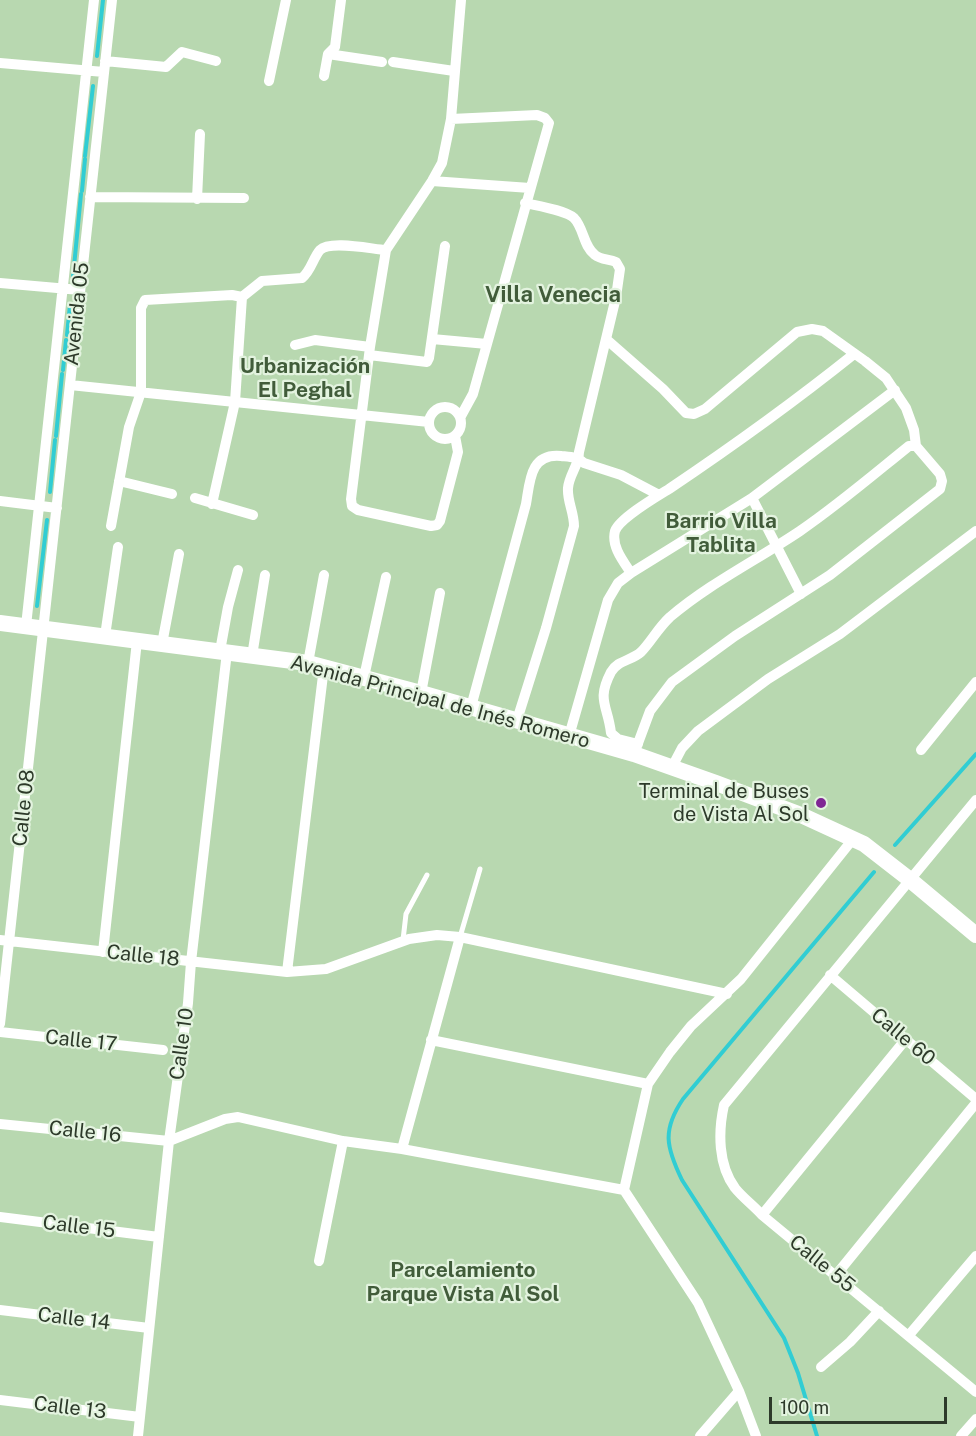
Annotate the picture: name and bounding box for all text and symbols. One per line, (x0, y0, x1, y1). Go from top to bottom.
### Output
street label: Avenida 05 (60, 261, 94, 367)
district label: Villa Venecia (485, 282, 621, 308)
district label: Urbanización El Peghal (240, 354, 370, 404)
district label: Barrio Villa Tablita (665, 509, 777, 559)
street label: Avenida Principal de Inés Romero (288, 650, 592, 754)
street label: Calle 08 (8, 768, 40, 848)
place label: Terminal de Buses de Vista Al Sol (639, 780, 809, 827)
marker: Terminal de Buses de Vista Al Sol (814, 796, 828, 810)
street label: Calle 18 (105, 940, 181, 972)
street label: Calle 60 (866, 1003, 940, 1071)
street label: Calle 10 (165, 1006, 199, 1082)
street label: Calle 17 (44, 1025, 118, 1057)
street label: Calle 16 (48, 1116, 122, 1148)
street label: Calle 15 (41, 1211, 117, 1243)
street label: Calle 55 (784, 1230, 860, 1298)
district label: Parcelamiento Parque Vista Al Sol (366, 1258, 560, 1308)
street label: Calle 14 (36, 1303, 112, 1335)
scale bar (772, 1385, 950, 1423)
street label: Calle 13 (32, 1392, 108, 1424)
text: 100 m (780, 1397, 829, 1418)

